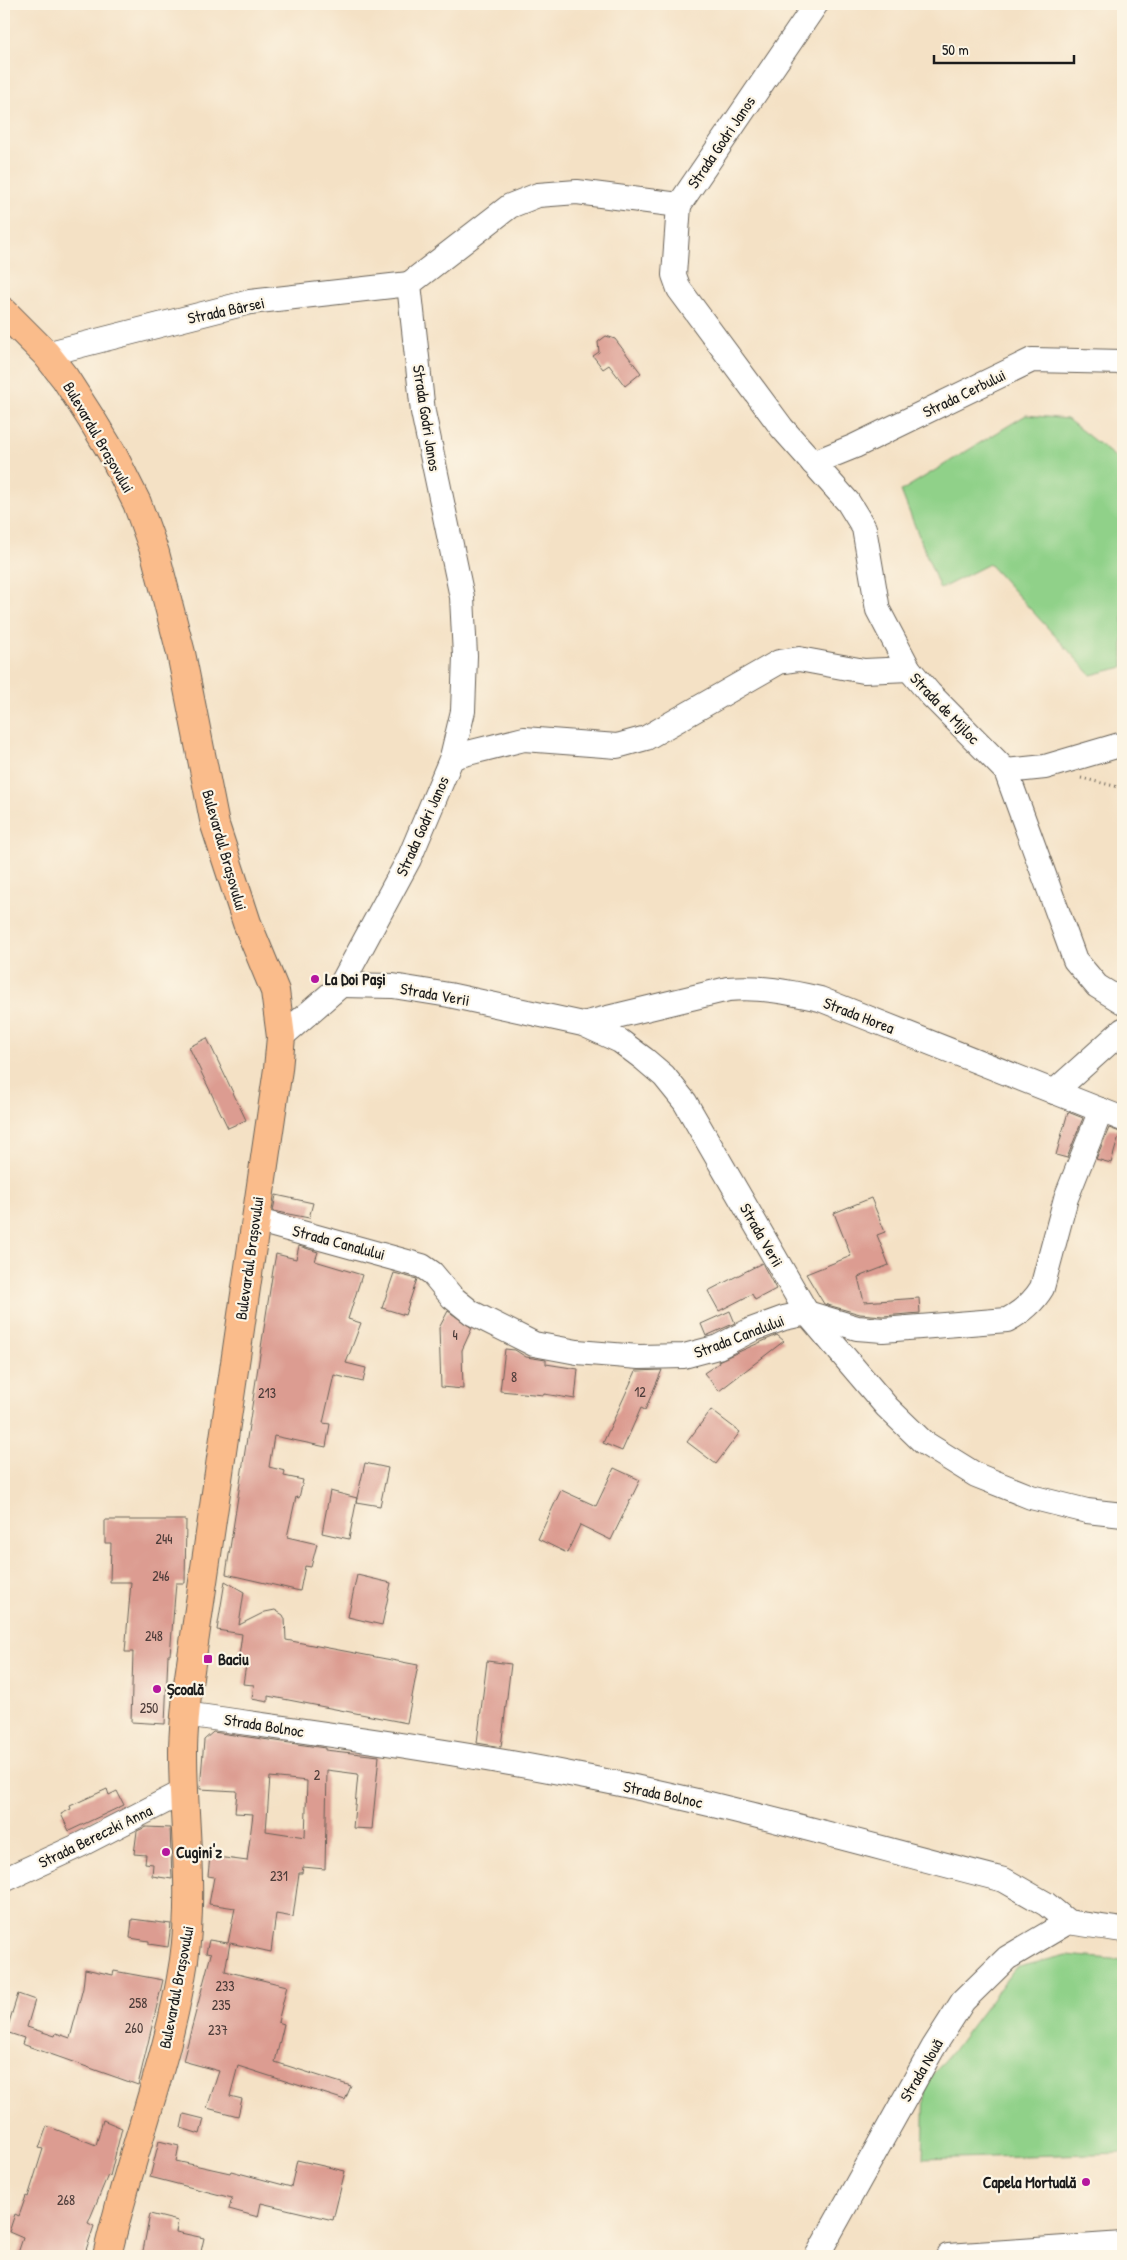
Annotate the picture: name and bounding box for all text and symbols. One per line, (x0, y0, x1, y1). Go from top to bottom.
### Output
scale bar (934, 32, 1074, 64)
text: 50 m (942, 39, 969, 60)
street label: Strada Godri Janos (682, 91, 760, 193)
street label: Strada Bârsei (185, 291, 267, 329)
street label: Strada Godri Janos (408, 363, 446, 473)
street label: Strada Cerbului (919, 363, 1009, 423)
street label: Bulevardul Brașovului (58, 377, 140, 497)
street label: Strada de Mijloc (905, 667, 985, 749)
street label: Strada Godri Janos (390, 773, 454, 879)
street label: Bulevardul Brașovului (197, 787, 253, 913)
place label: La Doi Pași (325, 968, 386, 990)
marker: La Doi Pași (309, 973, 321, 985)
street label: Strada Verii (399, 977, 471, 1011)
street label: Strada Horea (820, 991, 898, 1039)
street label: Bulevardul Brașovului (229, 1195, 269, 1321)
street label: Strada Verii (735, 1199, 789, 1271)
street label: Strada Canalului (290, 1219, 388, 1265)
street label: Strada Canalului (691, 1309, 787, 1363)
house number: 4 (452, 1325, 458, 1344)
house number: 8 (511, 1367, 517, 1386)
house number: 12 (634, 1382, 646, 1401)
house number: 213 (258, 1383, 276, 1402)
house number: 244 (155, 1529, 173, 1548)
house number: 246 (152, 1566, 170, 1585)
house number: 248 (145, 1626, 163, 1645)
place label: Baciu (218, 1648, 249, 1670)
marker: Baciu (202, 1653, 214, 1665)
place label: Școală (167, 1678, 205, 1700)
marker: Școală (151, 1683, 163, 1695)
house number: 250 (140, 1698, 158, 1717)
street label: Strada Bolnoc (223, 1708, 306, 1742)
house number: 2 (314, 1765, 321, 1784)
street label: Strada Bolnoc (621, 1775, 705, 1813)
street label: Strada Bereczki Anna (34, 1799, 156, 1873)
place label: Cugini'z (176, 1841, 222, 1864)
marker: Cugini'z (160, 1846, 172, 1858)
house number: 231 (270, 1866, 288, 1885)
street label: Bulevardul Brașovului (153, 1924, 199, 2050)
house number: 233 (215, 1976, 235, 1995)
house number: 258 (129, 1993, 147, 2012)
house number: 235 (212, 1995, 230, 2014)
house number: 260 (125, 2018, 143, 2037)
house number: 237 (208, 2020, 228, 2039)
street label: Strada Nouă (894, 2035, 948, 2105)
place label: Capela Mortuală (983, 2171, 1077, 2194)
marker: Capela Mortuală (1080, 2176, 1092, 2188)
house number: 268 (57, 2190, 75, 2209)

